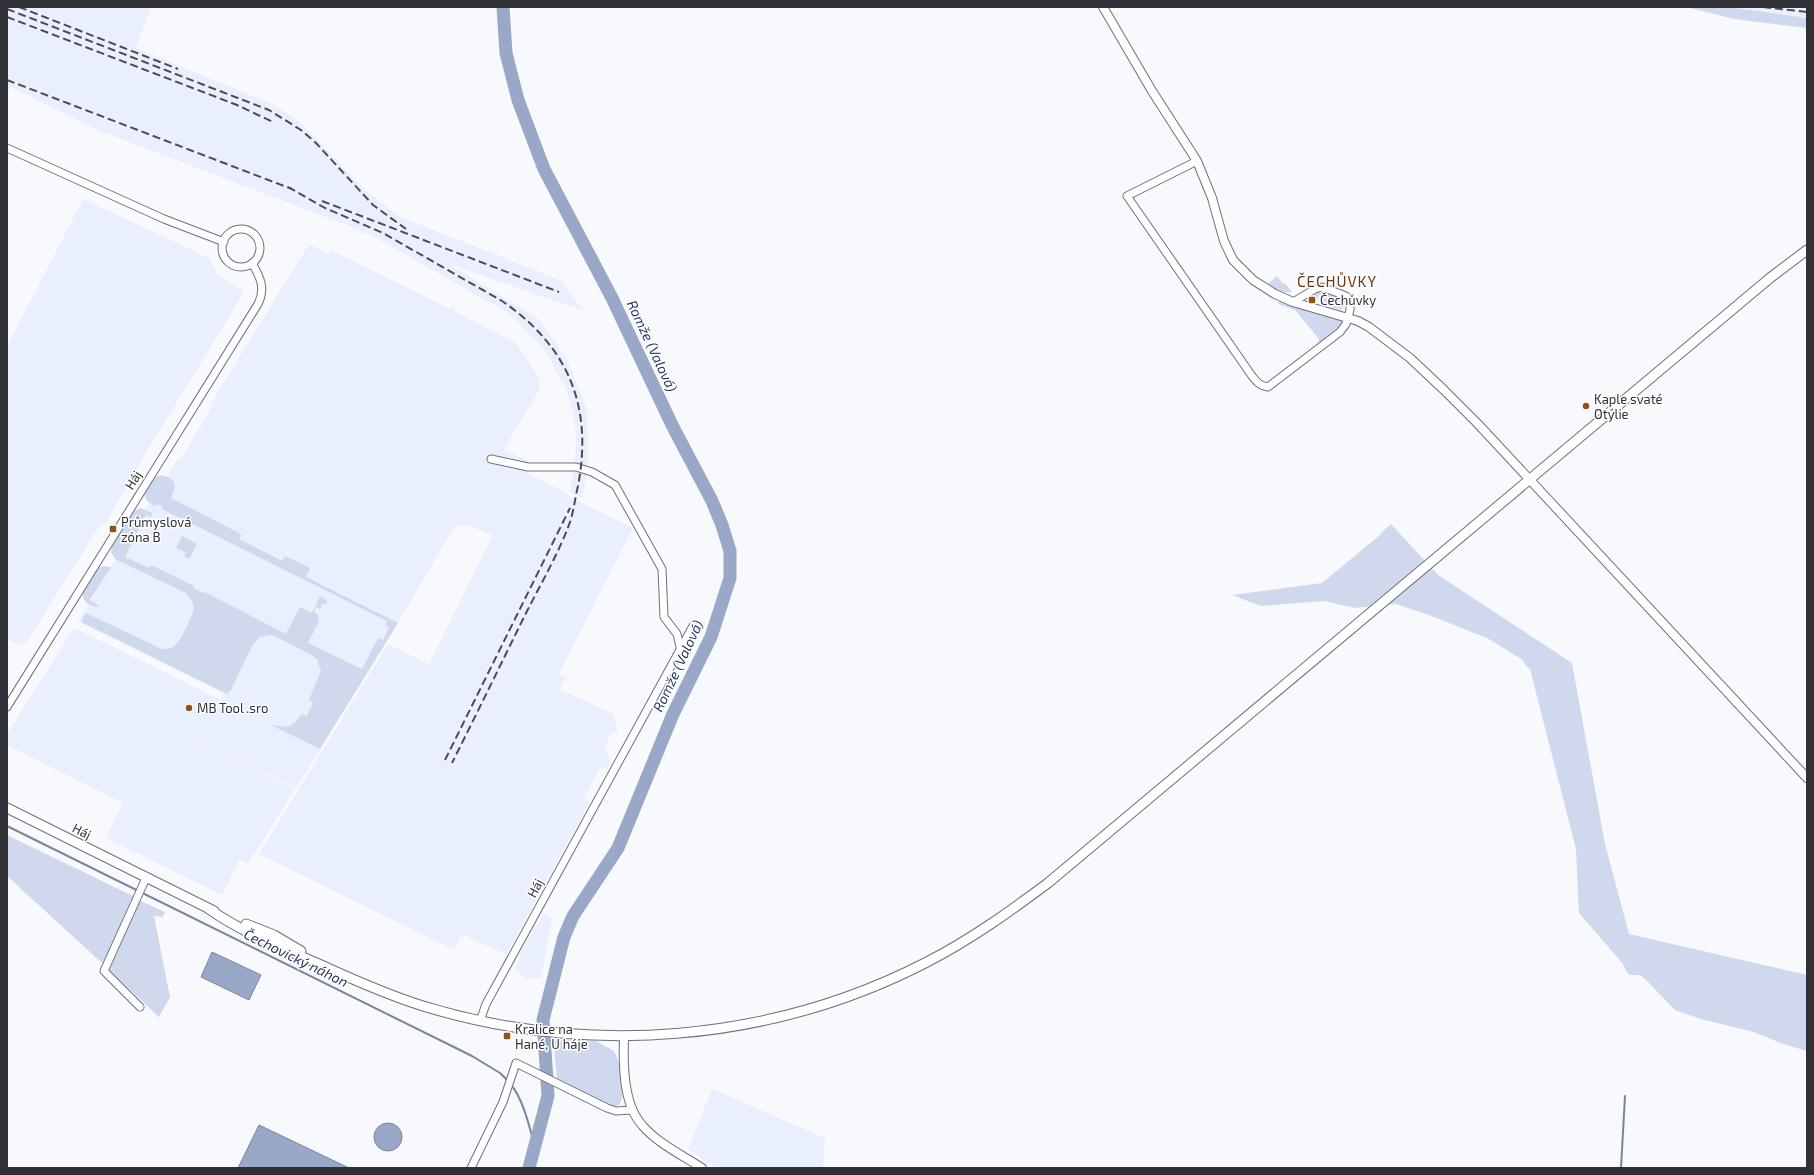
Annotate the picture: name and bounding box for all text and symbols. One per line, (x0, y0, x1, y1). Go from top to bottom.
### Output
district label: ČECHŮVKY (1297, 272, 1377, 290)
place label: Čechůvky (1320, 292, 1376, 308)
marker: Čechůvky (1307, 295, 1317, 305)
water label: Romže (Valová) (624, 297, 681, 394)
place label: Kaple svaté Otýlie (1594, 391, 1663, 422)
marker: Kaple svaté Otýlie (1581, 401, 1591, 411)
street label: Háj (121, 468, 145, 492)
place label: Průmyslová zóna B (121, 514, 191, 545)
marker: Průmyslová zóna B (108, 524, 118, 534)
water label: Romže (Valová) (649, 617, 706, 714)
place label: MB Tool .sro (197, 700, 268, 716)
marker: MB Tool .sro (184, 703, 194, 713)
street label: Háj (70, 820, 94, 842)
street label: Háj (523, 876, 547, 900)
water label: Čechovický náhon (241, 925, 351, 990)
place label: Kralice na Hané, U háje (515, 1021, 588, 1052)
marker: Kralice na Hané, U háje (502, 1031, 512, 1041)

